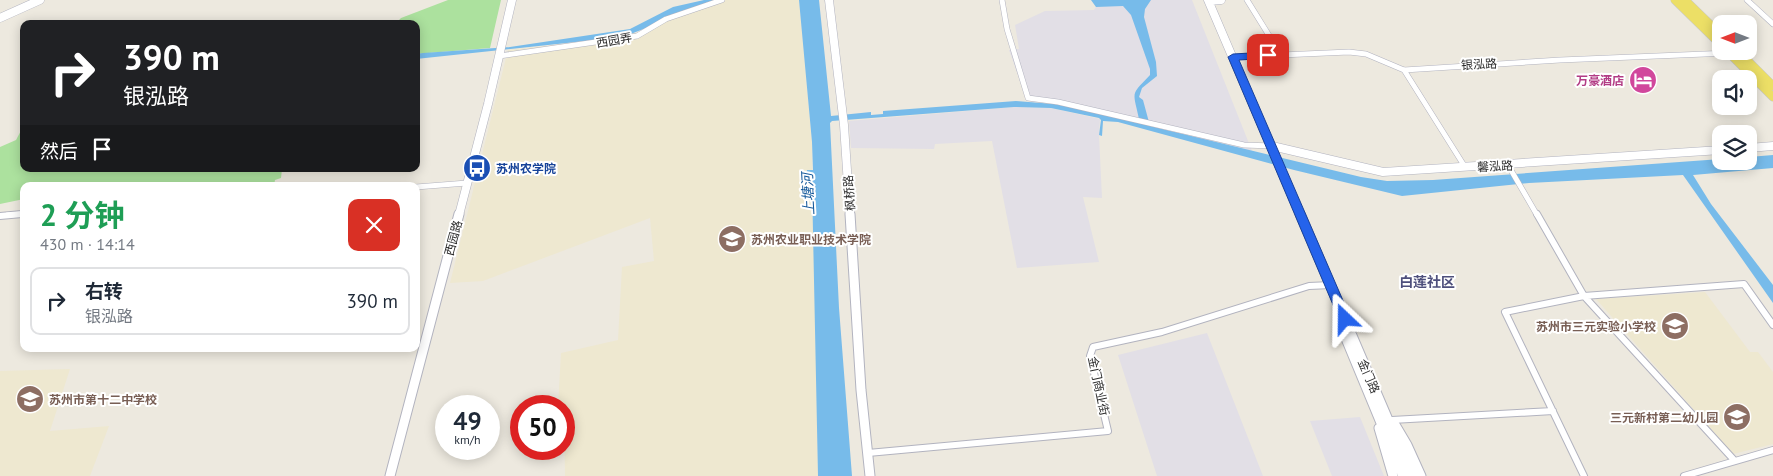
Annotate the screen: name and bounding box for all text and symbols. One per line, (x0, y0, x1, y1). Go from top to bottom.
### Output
north arrow (1712, 15, 1758, 60)
map controls (1712, 15, 1757, 170)
street label: 西园弄 (595, 29, 633, 51)
text: 390 m (123, 34, 220, 80)
pin (1247, 34, 1289, 76)
icon: right (40, 40, 105, 105)
icon: arrive (1254, 41, 1282, 69)
street label: 银泓路 (1461, 56, 1497, 72)
hotel icon: 万豪酒店 (1628, 65, 1658, 95)
button: sound (1712, 70, 1757, 115)
place label: 万豪酒店 (1576, 73, 1624, 88)
text: 银泓路 (123, 82, 189, 110)
button: layers (1712, 125, 1757, 170)
icon: arrive (88, 135, 116, 163)
text: 然后 (40, 139, 78, 163)
bus stop icon: 苏州农学院 (462, 153, 492, 183)
street label: 馨泓路 (1477, 158, 1513, 174)
place label: 苏州农学院 (496, 161, 556, 176)
water label: 上塘河 (798, 170, 818, 215)
street label: 枫桥路 (840, 175, 858, 211)
text: 2 分钟 (40, 195, 125, 234)
button: close (348, 199, 400, 251)
street label: 西园路 (441, 219, 465, 257)
school or university icon: 苏州农业职业技术学院 (717, 224, 747, 254)
place label: 苏州农业职业技术学院 (751, 232, 871, 247)
text: 430 m · 14:14 (40, 234, 135, 254)
district label: 白莲社区 (1399, 273, 1455, 291)
text: 右转 (85, 279, 123, 303)
icon: right (42, 287, 70, 315)
text: 390 m (346, 289, 398, 313)
position arrow (1318, 292, 1370, 344)
text: 银泓路 (85, 306, 133, 326)
school or university icon: 苏州市三元实验小学校 (1660, 311, 1690, 341)
place label: 苏州市三元实验小学校 (1536, 319, 1656, 334)
street label: 金门商业街 (1085, 355, 1113, 417)
street label: 金门路 (1355, 356, 1383, 396)
school or university icon: 苏州市第十二中学校 (15, 384, 45, 414)
place label: 苏州市第十二中学校 (49, 392, 157, 407)
speed limit sign: 50 (510, 395, 575, 460)
school or university icon: 三元新村第二幼儿园 (1722, 402, 1752, 432)
text: 49 (453, 405, 482, 437)
place label: 三元新村第二幼儿园 (1610, 410, 1718, 425)
text: km/h (454, 432, 481, 447)

